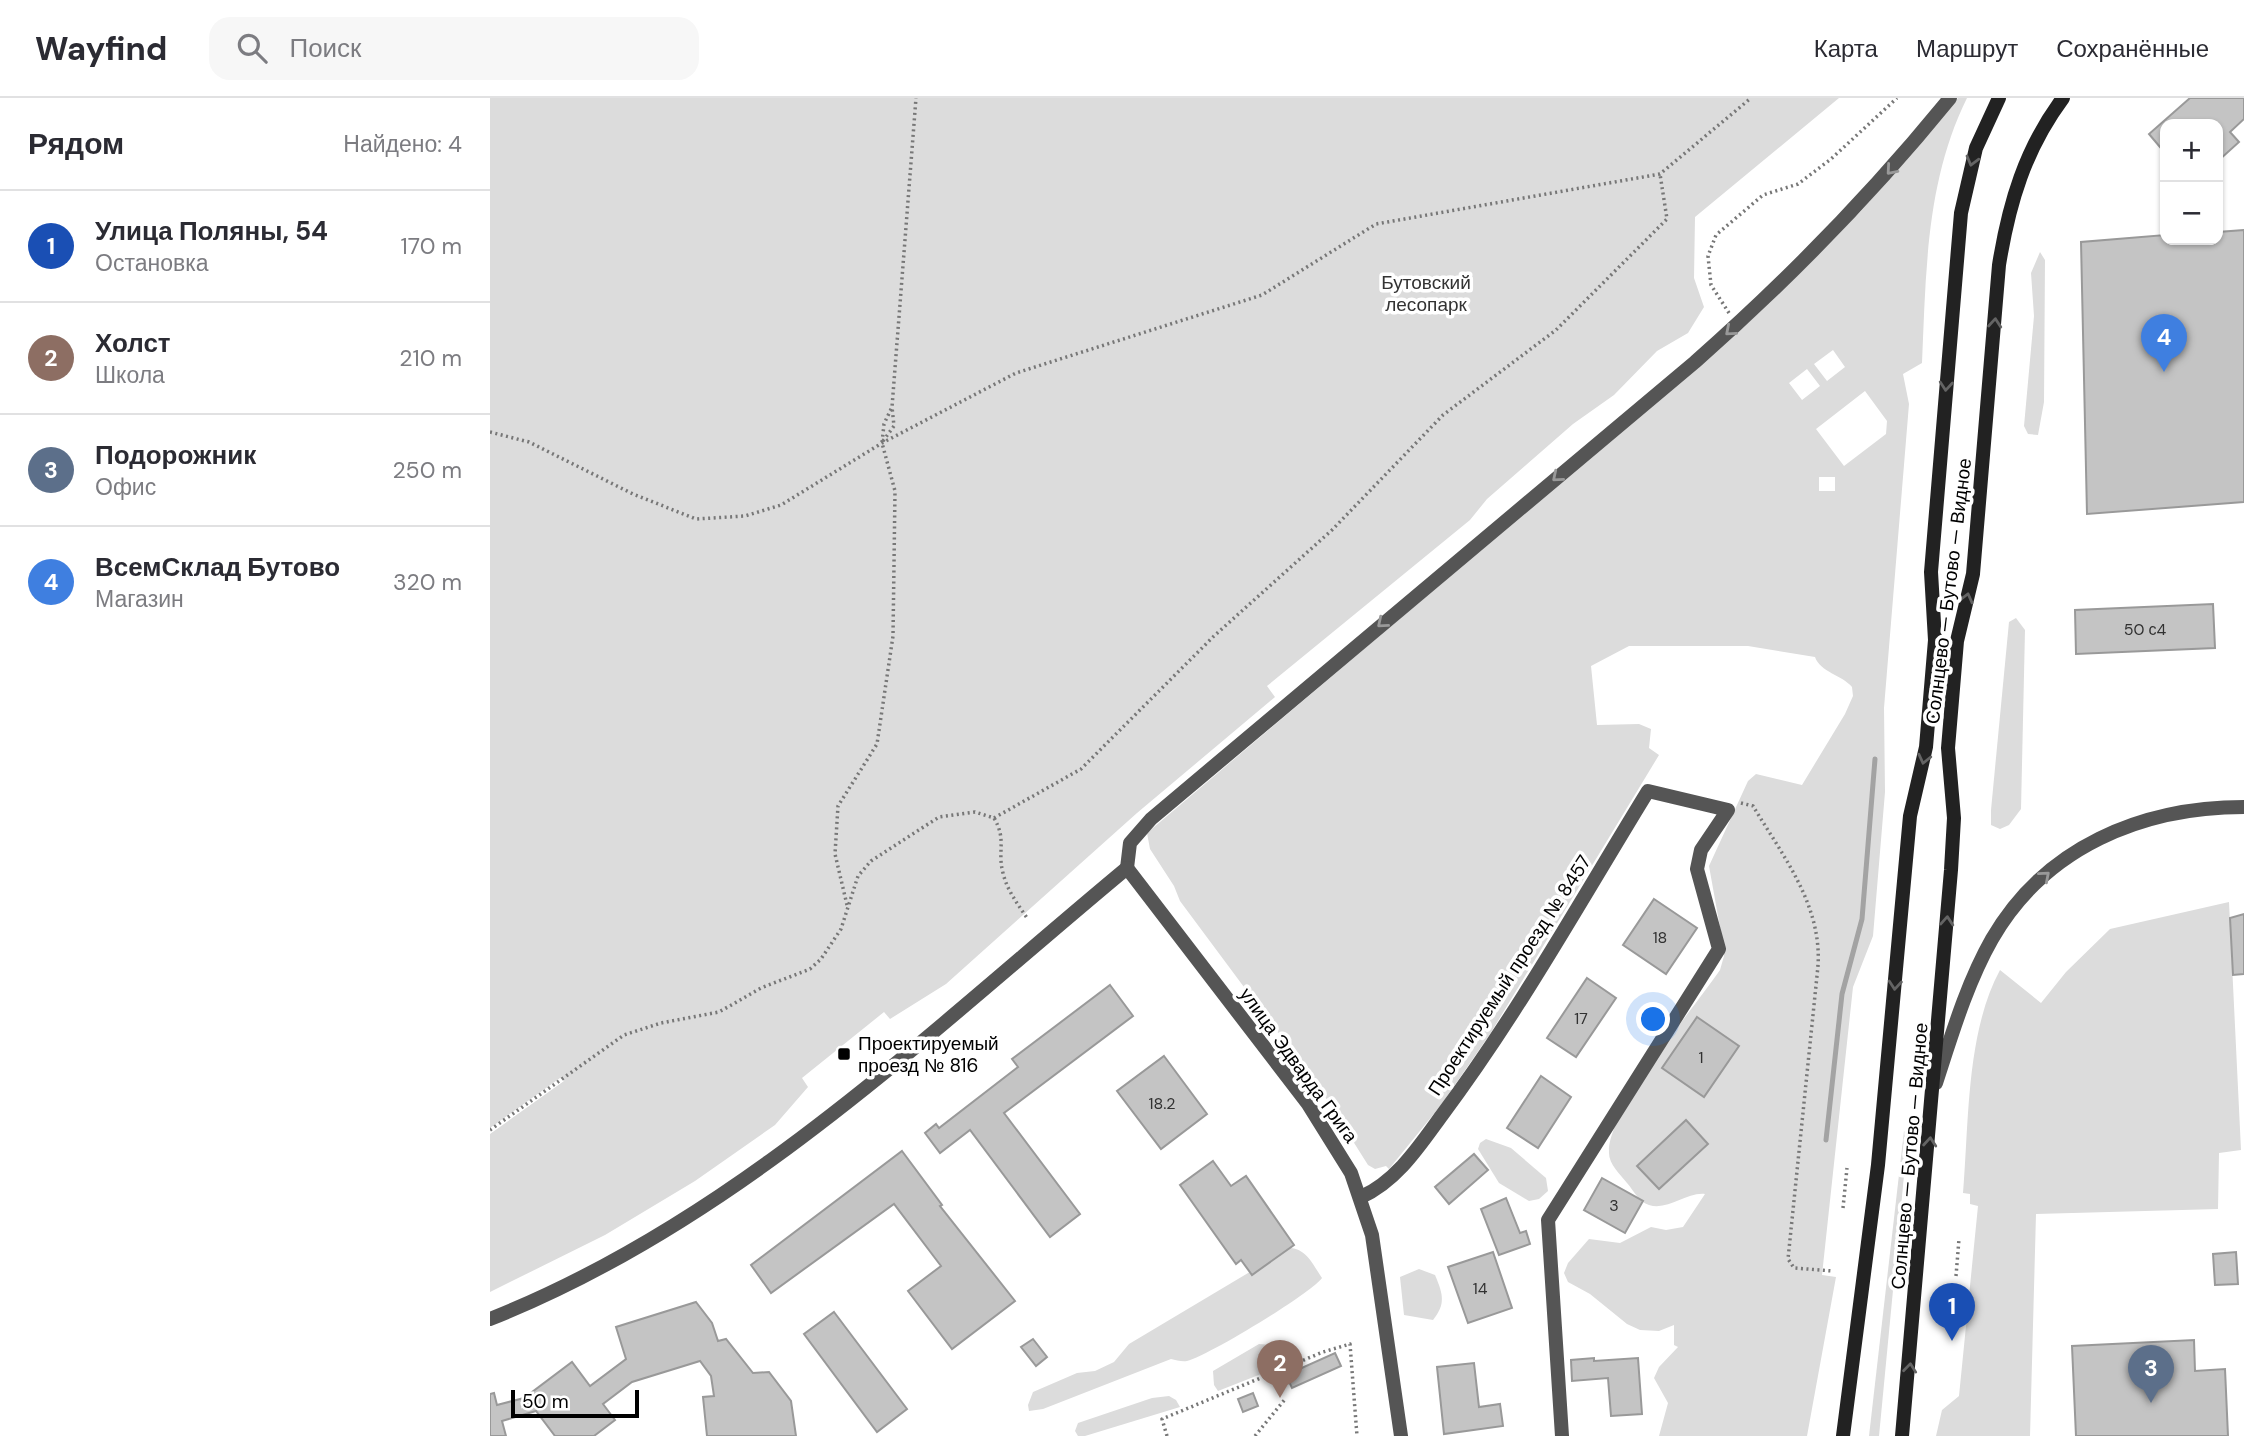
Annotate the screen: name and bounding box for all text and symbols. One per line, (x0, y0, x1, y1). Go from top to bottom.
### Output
search box (209, 17, 699, 80)
text: Wayfind (35, 27, 167, 70)
icon: search (233, 29, 271, 67)
text: Поиск (289, 31, 361, 65)
text: Карта (1814, 33, 1878, 64)
text: Маршрут (1916, 33, 2018, 64)
text: Сохранённые (2056, 33, 2209, 64)
map controls (2160, 119, 2223, 245)
button: + (2160, 119, 2223, 182)
text: Рядом (28, 124, 124, 163)
text: Найдено: 4 (343, 129, 462, 159)
one-way arrow (1966, 154, 1981, 166)
one-way arrow (1887, 161, 1899, 174)
button: − (2160, 182, 2223, 245)
text: Улица Поляны, 54 (95, 214, 328, 248)
text: 1 (47, 231, 55, 261)
text: 170 m (401, 231, 462, 261)
text: Остановка (95, 248, 209, 278)
park label: Бутовский лесопарк (1381, 270, 1471, 317)
pin: 4 (2141, 314, 2187, 372)
one-way arrow (1987, 317, 2002, 328)
one-way arrow (1726, 323, 1739, 335)
text: Холст (95, 326, 171, 360)
text: 2 (44, 343, 58, 373)
text: 210 m (399, 343, 462, 373)
text: Школа (95, 360, 165, 390)
one-way arrow (1939, 380, 1954, 392)
text: Подорожник (95, 438, 256, 472)
text: 3 (44, 455, 58, 485)
text: 250 m (392, 455, 462, 485)
street label: Солнцево — Бутово — Видное (1920, 457, 1977, 725)
one-way arrow (1552, 469, 1564, 482)
text: Офис (95, 472, 156, 502)
text: ВсемСклад Бутово (95, 550, 340, 584)
text: 4 (44, 567, 58, 597)
text: 320 m (393, 567, 462, 597)
text: Магазин (95, 584, 184, 614)
one-way arrow (1959, 592, 1974, 604)
one-way arrow (1377, 615, 1390, 627)
house number: 50 с4 (2124, 619, 2167, 640)
one-way arrow (1917, 753, 1932, 765)
street label: Проектируемый проезд № 8457 (1422, 850, 1597, 1100)
one-way arrow (2037, 872, 2050, 884)
one-way arrow (1939, 915, 1954, 926)
house number: 18 (1653, 927, 1667, 948)
one-way arrow (1888, 979, 1903, 990)
street label: улица Эдварда Грига (1234, 983, 1364, 1148)
your location (1636, 1002, 1670, 1036)
house number: 17 (1574, 1008, 1588, 1029)
street label: Солнцево — Бутово — Видное (1885, 1022, 1934, 1290)
place label: Проектируемый проезд № 816 (858, 1031, 999, 1078)
marker: Проектируемый проезд № 816 (836, 1046, 852, 1062)
house number: 1 (1699, 1047, 1704, 1068)
house number: 18.2 (1148, 1093, 1176, 1114)
one-way arrow (1922, 1136, 1937, 1147)
house number: 3 (1609, 1195, 1619, 1216)
house number: 14 (1473, 1278, 1488, 1299)
pin: 1 (1929, 1283, 1975, 1341)
pin: 2 (1257, 1340, 1303, 1398)
pin: 3 (2128, 1345, 2174, 1403)
one-way arrow (1902, 1362, 1917, 1374)
scale bar (511, 1387, 639, 1419)
text: 50 m (522, 1389, 569, 1414)

